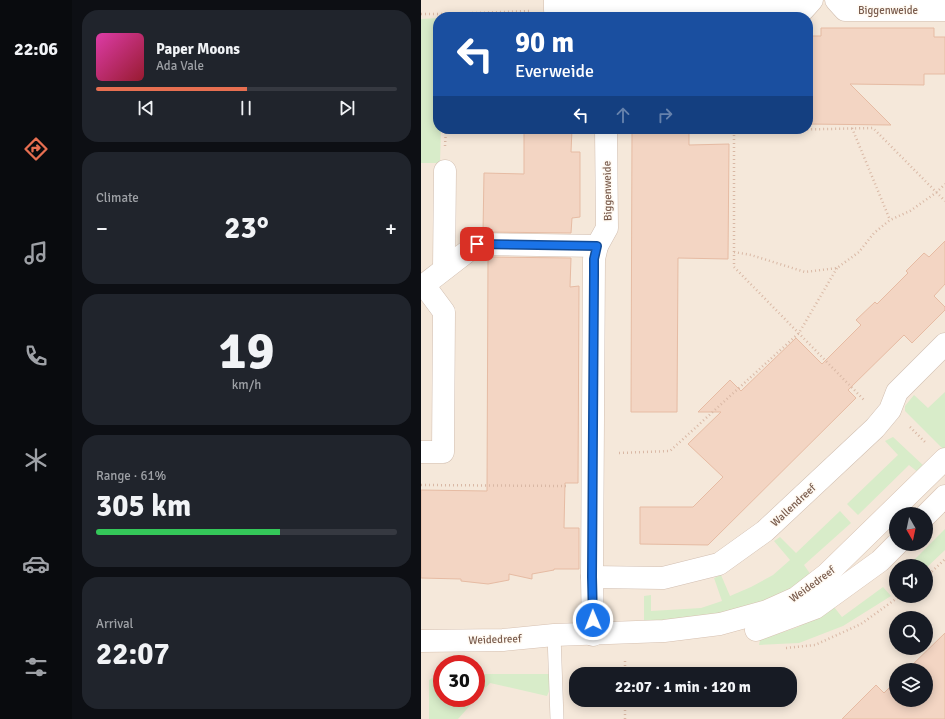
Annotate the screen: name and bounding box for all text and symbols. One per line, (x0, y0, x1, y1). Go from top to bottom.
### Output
street label: Biggenweide (858, 4, 918, 17)
text: 90 m (515, 26, 574, 60)
icon: left (449, 28, 501, 80)
text: 22:06 (14, 38, 58, 60)
text: Paper Moons (156, 40, 240, 58)
text: Ada Vale (156, 58, 204, 74)
text: Everweide (515, 60, 594, 82)
icon: previous (135, 97, 157, 119)
icon: pause (235, 97, 257, 119)
icon: next (336, 97, 358, 119)
icon: left (570, 104, 592, 126)
icon: ahead (612, 104, 634, 126)
icon: right (654, 104, 676, 126)
icon: directions (22, 135, 50, 163)
street label: Biggenweide (600, 161, 615, 221)
text: Climate (96, 190, 139, 206)
text: 23° (224, 210, 269, 247)
text: − (96, 215, 108, 242)
text: + (385, 215, 397, 242)
pin (460, 227, 494, 261)
icon: arrive (466, 233, 488, 255)
icon: music (22, 239, 50, 267)
text: 19 (218, 319, 275, 383)
icon: phone (22, 342, 50, 370)
text: km/h (232, 377, 261, 393)
icon: climate (22, 446, 50, 474)
text: Range · 61% (96, 468, 166, 484)
street label: Wallendreef (768, 480, 819, 529)
text: 305 km (96, 488, 191, 525)
north arrow (889, 507, 933, 551)
map controls (889, 507, 933, 707)
icon: car (22, 550, 50, 578)
button: sound (889, 559, 933, 603)
street label: Weidedreef (787, 563, 839, 605)
position arrow (572, 599, 614, 641)
button: search (889, 611, 933, 655)
text: Arrival (96, 616, 133, 632)
street label: Weidedreef (468, 632, 523, 647)
text: 22:07 (96, 636, 170, 673)
icon: filters (22, 653, 50, 681)
speed limit sign: 30 (433, 655, 485, 707)
button: layers (889, 663, 933, 707)
text: 22:07 · 1 min · 120 m (615, 678, 751, 696)

